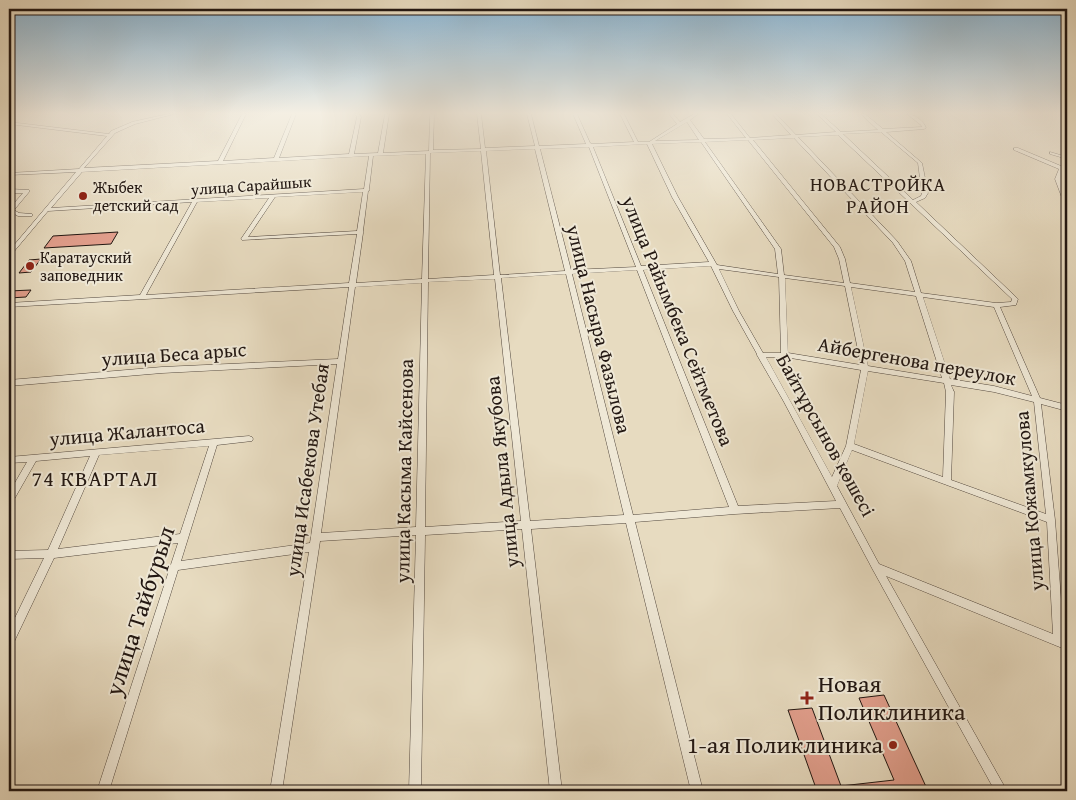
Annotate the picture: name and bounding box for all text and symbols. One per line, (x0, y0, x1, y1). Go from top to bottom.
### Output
street label: улица Сарайшык (189, 169, 313, 201)
district label: НОВАСТРОЙКА РАЙОН (810, 170, 946, 220)
place label: Жыбек детский сад (92, 175, 179, 217)
marker: Жыбек детский сад (77, 190, 89, 202)
street label: улица Райымбека Сейтметова (615, 190, 742, 451)
street label: улица Насыра Фазылова (559, 220, 640, 437)
place label: Каратауский заповедник (40, 245, 132, 287)
marker: Каратауский заповедник (24, 260, 36, 272)
street label: Айбергенова переулок (816, 329, 1019, 392)
street label: улица Беса арыс (100, 334, 247, 373)
street label: Байтұрсынов көшесі (770, 348, 883, 522)
street label: улица Касыма Кайсенова (387, 358, 420, 584)
street label: улица Исабекова Утебая (277, 361, 336, 580)
street label: улица Адыла Якубова (477, 374, 526, 570)
street label: улица Кожамкулова (1006, 409, 1051, 593)
street label: улица Жалантоса (47, 410, 206, 453)
district label: 74 КВАРТАЛ (32, 462, 158, 494)
street label: улица Тайбурыл (95, 521, 183, 701)
place label: Новая Поликлиника (818, 666, 966, 729)
marker: Новая Поликлиника (800, 691, 814, 705)
place label: 1-ая Поликлиника (687, 727, 884, 762)
marker: 1-ая Поликлиника (887, 739, 899, 751)

